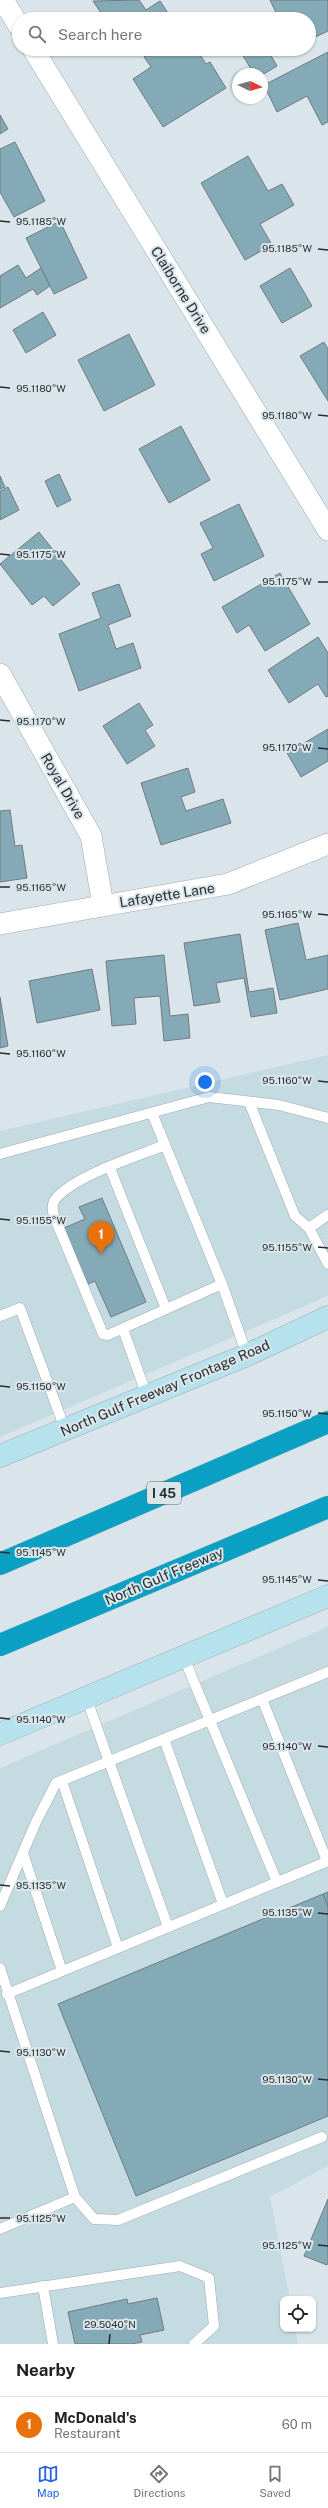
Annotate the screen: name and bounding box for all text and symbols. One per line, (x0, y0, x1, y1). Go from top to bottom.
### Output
search box (12, 12, 316, 56)
icon: search (26, 23, 48, 45)
text: Search here (58, 26, 142, 43)
north arrow (232, 68, 268, 104)
text: 95.1185°W (16, 215, 67, 227)
text: 95.1185°W (262, 242, 313, 254)
street label: Claiborne Drive (148, 243, 214, 337)
text: 95.1180°W (16, 382, 66, 394)
text: 95.1180°W (262, 409, 312, 421)
text: 95.1175°W (16, 548, 66, 560)
text: 95.1175°W (262, 575, 312, 587)
text: 95.1170°W (16, 715, 66, 727)
text: 95.1170°W (262, 741, 312, 753)
street label: Royal Drive (38, 750, 88, 822)
street label: Lafayette Lane (118, 880, 216, 910)
text: 95.1165°W (16, 881, 66, 893)
text: 95.1165°W (262, 908, 312, 920)
text: 95.1160°W (16, 1047, 66, 1059)
your location (195, 1072, 215, 1092)
text: 95.1160°W (262, 1074, 312, 1086)
text: 95.1155°W (16, 1214, 66, 1226)
pin: 1 (88, 1221, 114, 1254)
text: 95.1155°W (262, 1241, 312, 1253)
street label: North Gulf Freeway Frontage Road (58, 1337, 272, 1439)
text: 95.1150°W (16, 1380, 66, 1392)
text: 95.1150°W (262, 1407, 312, 1419)
road number: I 45 (147, 1482, 181, 1504)
street label: North Gulf Freeway (102, 1544, 226, 1608)
text: 95.1145°W (16, 1546, 66, 1558)
text: 95.1145°W (262, 1573, 312, 1585)
text: 95.1140°W (16, 1713, 66, 1725)
text: 95.1140°W (262, 1740, 312, 1752)
text: 95.1135°W (16, 1879, 66, 1891)
text: 95.1135°W (262, 1906, 312, 1918)
text: 95.1130°W (16, 2046, 66, 2058)
text: 95.1130°W (262, 2073, 312, 2085)
text: 95.1125°W (16, 2212, 66, 2224)
text: 95.1125°W (262, 2239, 312, 2251)
map controls (280, 2296, 316, 2332)
button: locate (280, 2296, 316, 2332)
text: 29.5040°N (84, 2318, 136, 2330)
text: Nearby (16, 2360, 75, 2380)
text: McDonald's (54, 2409, 137, 2426)
text: 1 (26, 2417, 32, 2432)
text: 60 m (282, 2417, 312, 2432)
text: Restaurant (54, 2426, 120, 2441)
tab: Map (37, 2463, 59, 2499)
tab: Directions (134, 2463, 185, 2499)
tab: Saved (259, 2463, 291, 2499)

